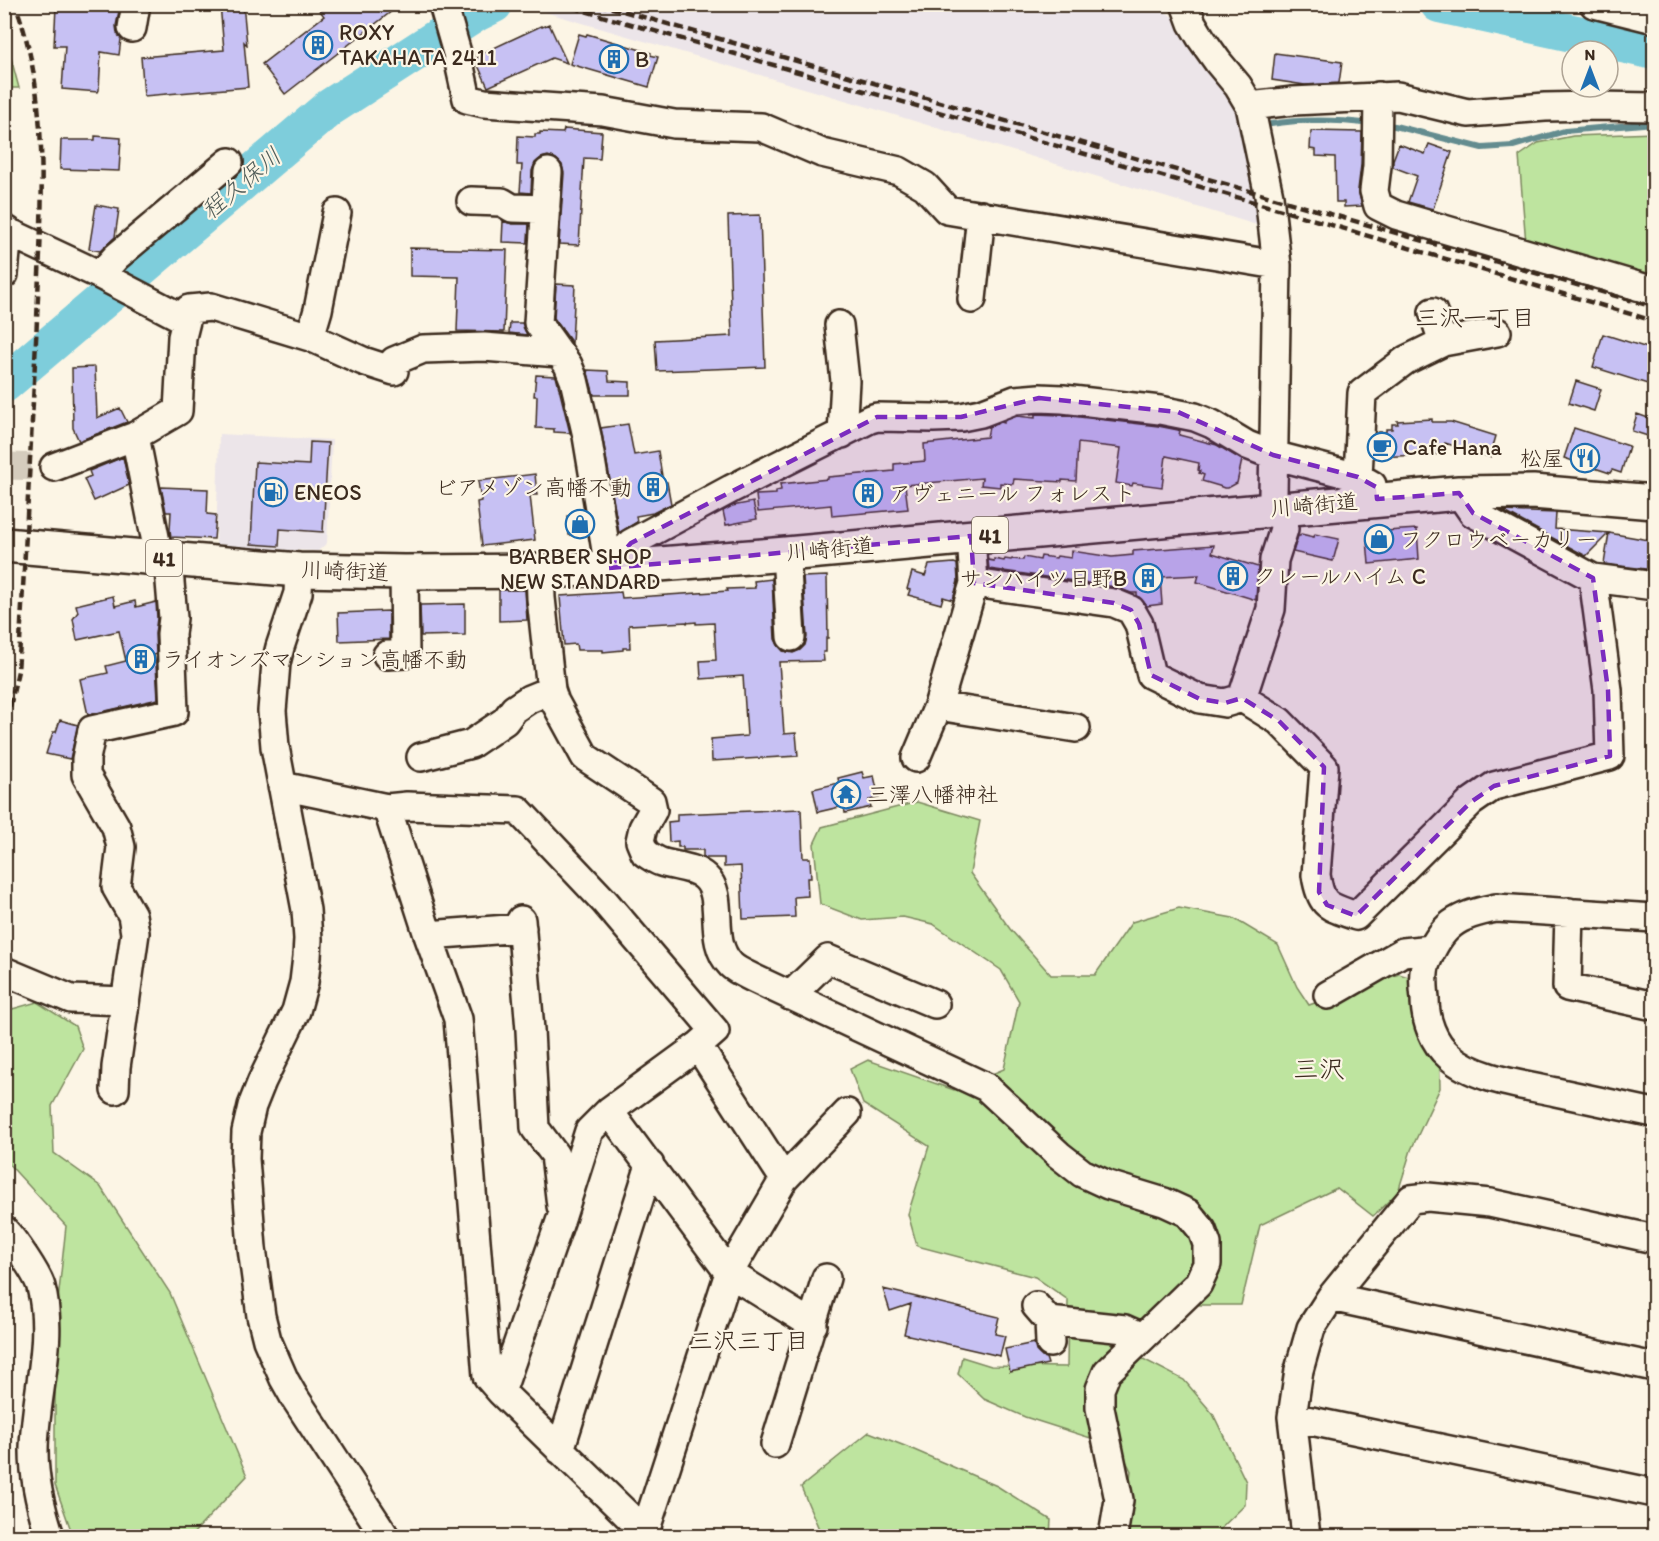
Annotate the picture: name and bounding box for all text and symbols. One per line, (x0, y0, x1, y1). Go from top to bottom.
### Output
place label: ROXY TAKAHATA 2411 (339, 19, 497, 71)
building icon: ROXY TAKAHATA 2411 (302, 29, 334, 61)
north arrow (1560, 39, 1620, 99)
building icon: B (598, 43, 630, 75)
text: N (1585, 45, 1595, 64)
place label: B (635, 46, 649, 73)
water label: 程久保川 (195, 141, 287, 225)
district label: 三沢一丁目 (1415, 303, 1535, 332)
cafe icon: Cafe Hana (1366, 431, 1398, 463)
place label: Cafe Hana (1403, 434, 1503, 461)
restaurant icon: 松屋 (1569, 442, 1601, 474)
place label: 松屋 (1520, 445, 1564, 472)
building icon: ビアメゾン高幡不動 (637, 471, 669, 503)
place label: ビアメゾン高幡不動 (435, 474, 632, 501)
fuel station icon: ENEOS (257, 476, 289, 508)
building icon: アヴェニール フォレスト (852, 477, 884, 509)
place label: ENEOS (294, 479, 362, 506)
place label: アヴェニール フォレスト (889, 480, 1136, 507)
street label: 川崎街道 (1269, 488, 1359, 522)
shop icon: BARBER SHOP NEW STANDARD (564, 508, 596, 540)
road number: 41 (972, 517, 1008, 553)
shop icon: フクロウベーカリー (1363, 523, 1395, 555)
place label: フクロウベーカリー (1400, 526, 1598, 553)
street label: 川崎街道 (785, 532, 875, 566)
road number: 41 (146, 540, 182, 576)
place label: BARBER SHOP NEW STANDARD (500, 543, 660, 595)
street label: 川崎街道 (301, 556, 389, 586)
building icon: クレールハイム C (1217, 560, 1249, 592)
building icon: サンハイツ日野B (1132, 562, 1164, 594)
place label: クレールハイム C (1254, 563, 1426, 590)
place label: サンハイツ日野B (960, 565, 1127, 592)
building icon: ライオンズマンション高幡不動 (125, 643, 157, 675)
place label: ライオンズマンション高幡不動 (162, 646, 467, 673)
temple icon: 三澤八幡神社 (830, 778, 862, 810)
place label: 三澤八幡神社 (867, 781, 999, 808)
district label: 三沢 (1293, 1053, 1345, 1085)
district label: 三沢三丁目 (689, 1326, 809, 1355)

